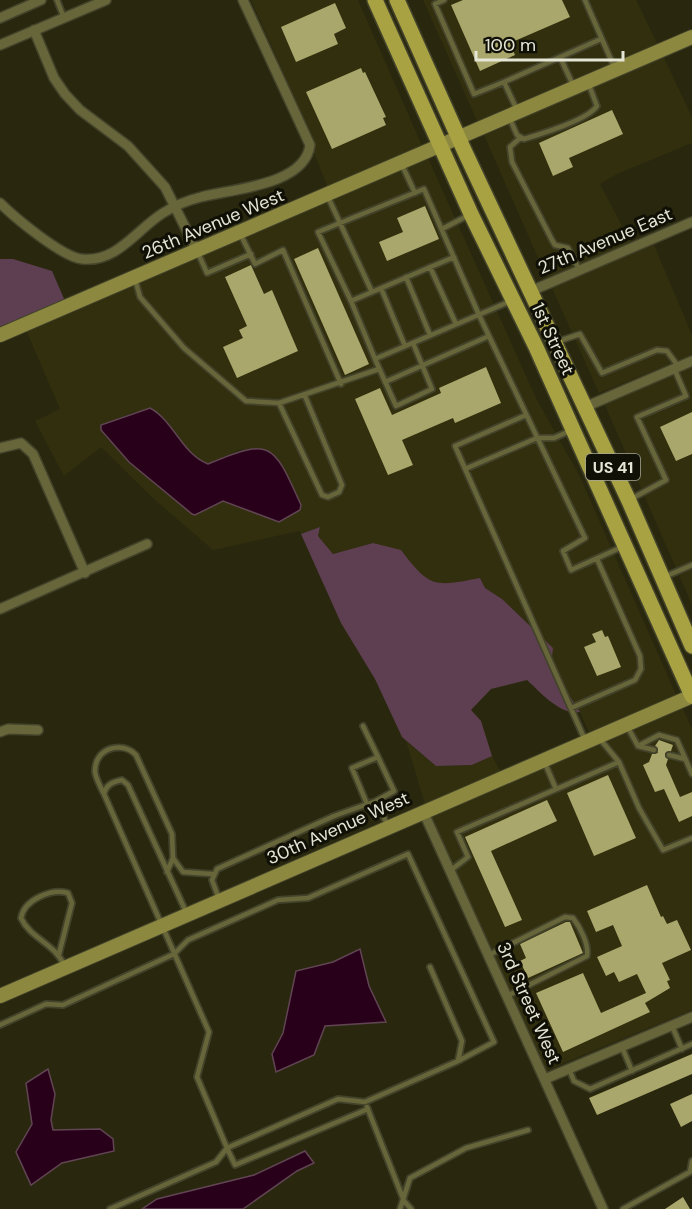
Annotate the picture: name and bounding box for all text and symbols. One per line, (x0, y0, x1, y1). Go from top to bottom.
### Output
scale bar (476, 24, 623, 62)
text: 100 m (485, 33, 536, 57)
street label: 26th Avenue West (138, 183, 288, 265)
street label: 27th Avenue East (534, 202, 676, 280)
street label: 1st Street (526, 299, 580, 379)
road number: US 41 (586, 454, 640, 480)
street label: 30th Avenue West (263, 786, 413, 870)
street label: 3rd Street West (491, 938, 567, 1068)

